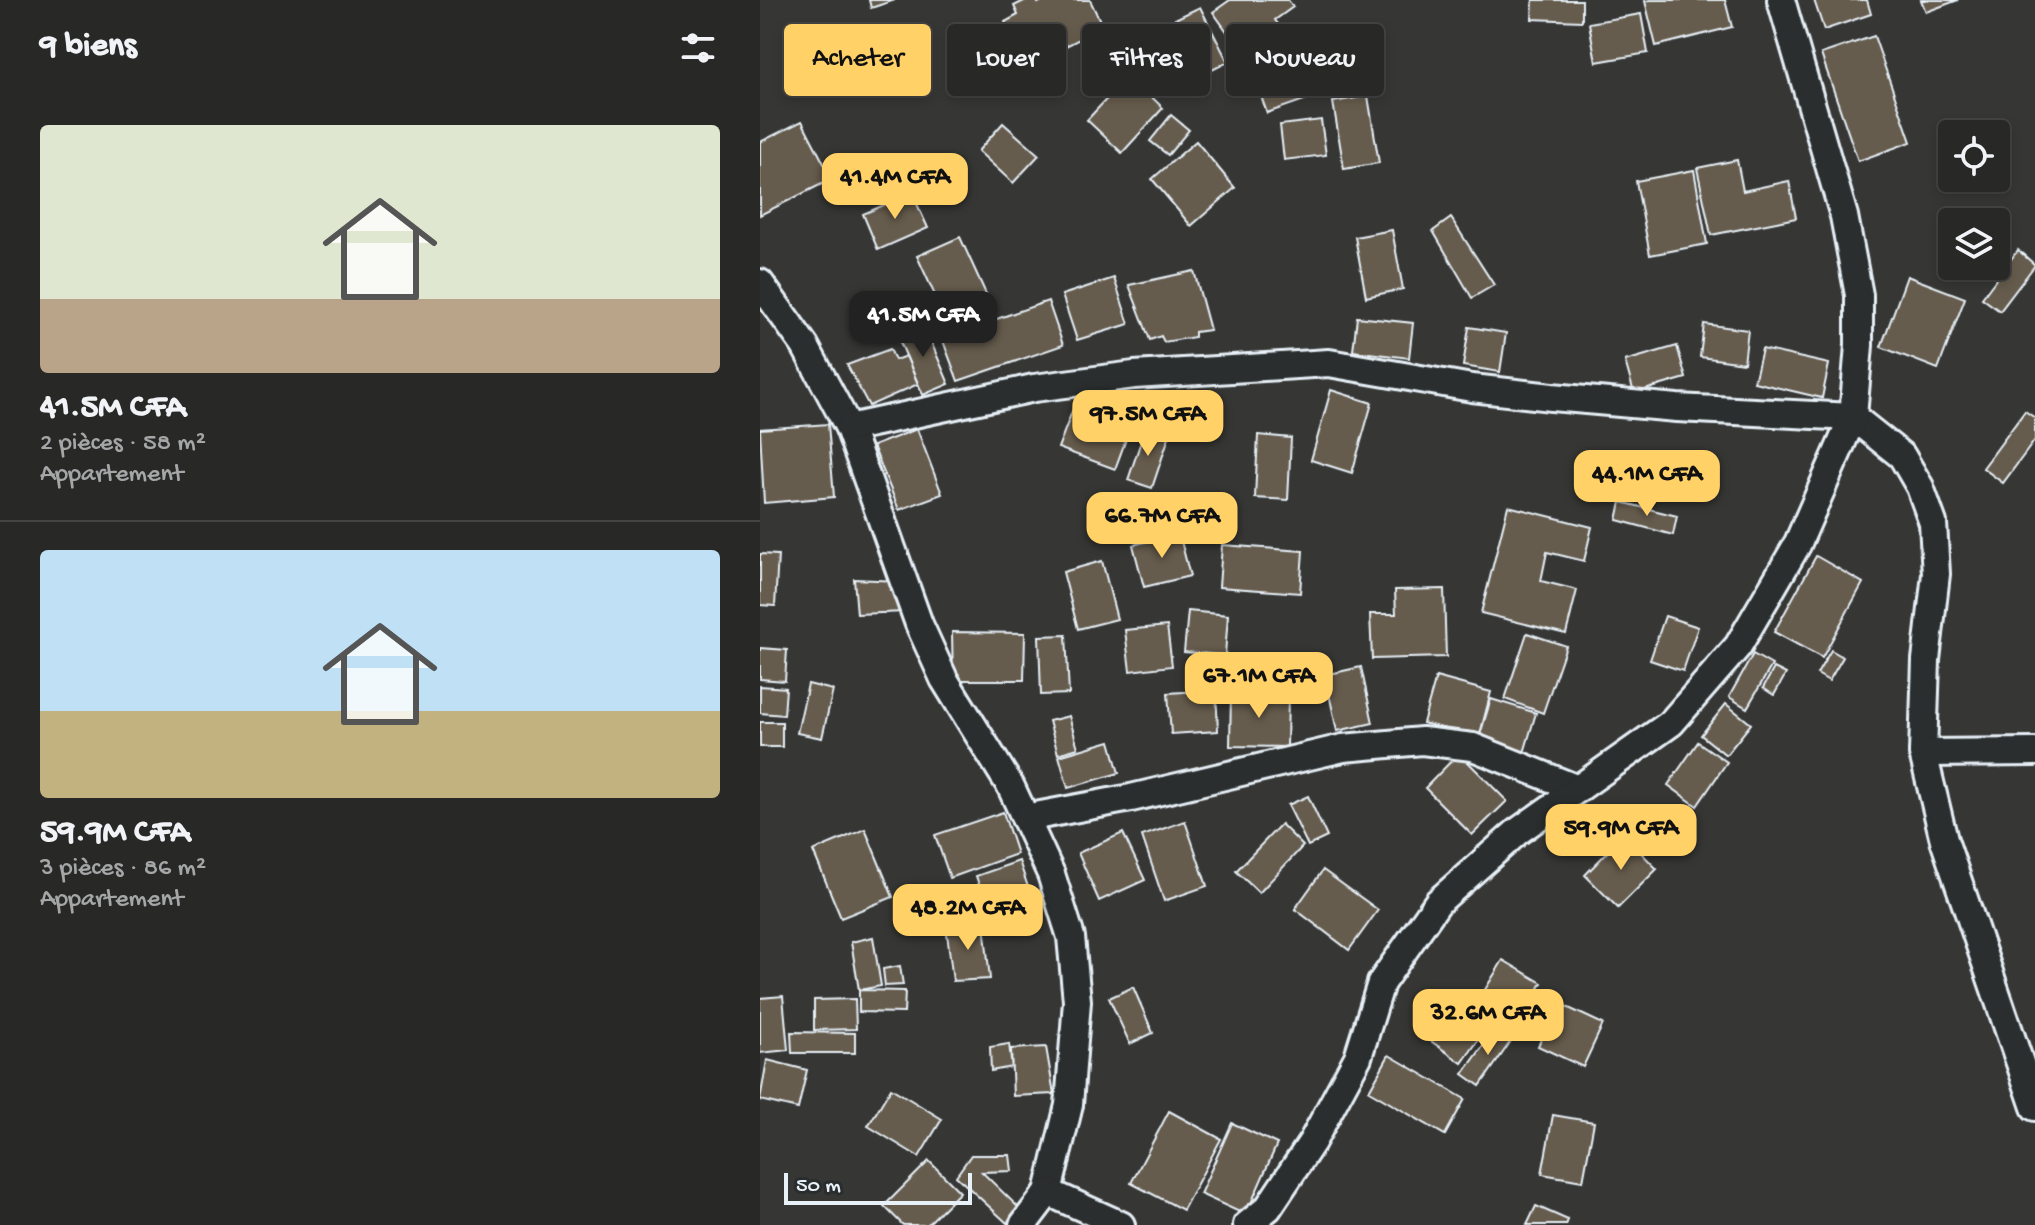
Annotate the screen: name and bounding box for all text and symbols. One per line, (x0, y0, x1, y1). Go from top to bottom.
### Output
chip: Acheter (784, 24, 931, 96)
chip: Louer (947, 24, 1066, 96)
chip: Filtres (1082, 24, 1210, 96)
chip: Nouveau (1226, 24, 1384, 96)
icon: filters (676, 26, 720, 70)
text: 9 biens (40, 28, 137, 68)
map controls (1938, 120, 2010, 280)
button: locate (1938, 120, 2010, 192)
pin: 41.4M CFA (803, 153, 987, 221)
text: 41.4M CFA (840, 163, 950, 194)
icon: home (308, 177, 452, 321)
button: layers (1938, 208, 2010, 280)
pin: 41.5M CFA (831, 291, 1015, 359)
text: 41.5M CFA (867, 301, 979, 332)
text: 41.5M CFA (40, 389, 186, 429)
pin: 97.5M CFA (1056, 390, 1240, 458)
text: 97.5M CFA (1090, 400, 1206, 431)
text: 2 pièces · 58 m² (40, 429, 206, 460)
pin: 44.1M CFA (1555, 450, 1739, 518)
text: Appartement (40, 460, 183, 491)
text: 44.1M CFA (1592, 460, 1702, 491)
pin: 66.7M CFA (1070, 492, 1254, 560)
text: 66.7M CFA (1105, 502, 1219, 533)
icon: home (308, 602, 452, 746)
pin: 67.1M CFA (1167, 652, 1351, 720)
text: 67.1M CFA (1203, 662, 1315, 693)
pin: 59.9M CFA (1529, 804, 1713, 872)
text: 59.9M CFA (40, 814, 190, 854)
text: 59.9M CFA (1564, 814, 1678, 845)
text: 3 pièces · 86 m² (40, 854, 206, 885)
pin: 48.2M CFA (876, 884, 1060, 952)
text: Appartement (40, 885, 183, 916)
text: 48.2M CFA (911, 894, 1025, 925)
pin: 32.6M CFA (1396, 989, 1580, 1057)
text: 32.6M CFA (1431, 999, 1545, 1030)
scale bar (784, 1169, 972, 1205)
text: 50 m (796, 1174, 841, 1200)

